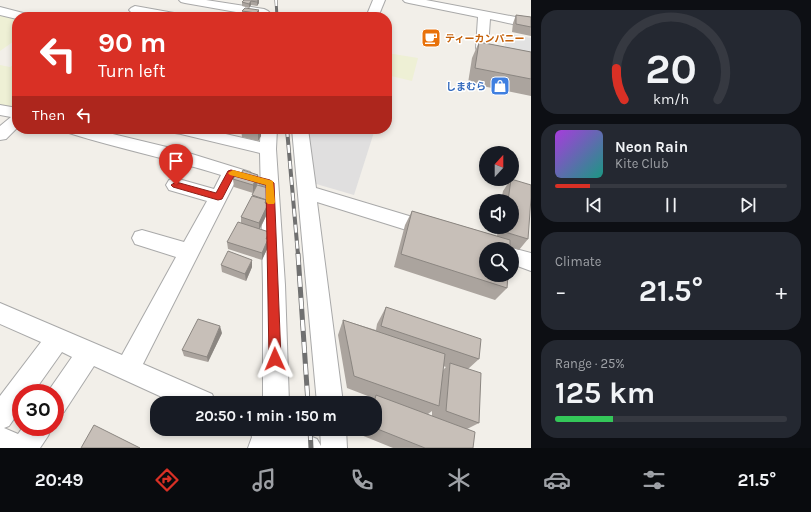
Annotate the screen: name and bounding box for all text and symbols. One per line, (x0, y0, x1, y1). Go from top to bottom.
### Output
text: 90 m (98, 26, 166, 59)
cafe icon: ティーカンパニー (420, 27, 442, 49)
icon: left (32, 28, 84, 80)
place label: ティーカンパニー (445, 33, 524, 45)
text: 20 (645, 45, 697, 93)
text: Turn left (98, 60, 166, 82)
shop icon: しまむら (489, 75, 511, 97)
place label: しまむら (446, 81, 486, 93)
text: km/h (653, 91, 689, 108)
icon: left (73, 104, 95, 126)
text: Then (32, 106, 65, 124)
text: Neon Rain (615, 138, 688, 156)
pin (159, 144, 193, 185)
north arrow (479, 146, 519, 186)
map controls (479, 146, 519, 282)
icon: arrive (165, 150, 187, 172)
text: Kite Club (615, 156, 669, 171)
button: sound (479, 194, 519, 234)
icon: previous (583, 194, 605, 216)
icon: pause (660, 194, 682, 216)
icon: next (737, 194, 759, 216)
button: search (479, 242, 519, 282)
text: Climate (555, 254, 601, 269)
text: 21.5° (639, 273, 703, 309)
text: − (555, 279, 567, 305)
text: + (775, 279, 787, 305)
position arrow (254, 338, 296, 380)
text: Range · 25% (555, 356, 625, 371)
text: 125 km (555, 375, 655, 411)
speed limit sign: 30 (12, 384, 64, 436)
text: 20:50 · 1 min · 150 m (195, 407, 337, 425)
icon: directions (153, 466, 181, 494)
icon: music (250, 466, 278, 494)
icon: phone (348, 466, 376, 494)
icon: climate (445, 466, 473, 494)
icon: car (543, 466, 571, 494)
icon: filters (640, 466, 668, 494)
text: 20:49 (35, 469, 84, 491)
text: 21.5° (738, 469, 776, 491)

